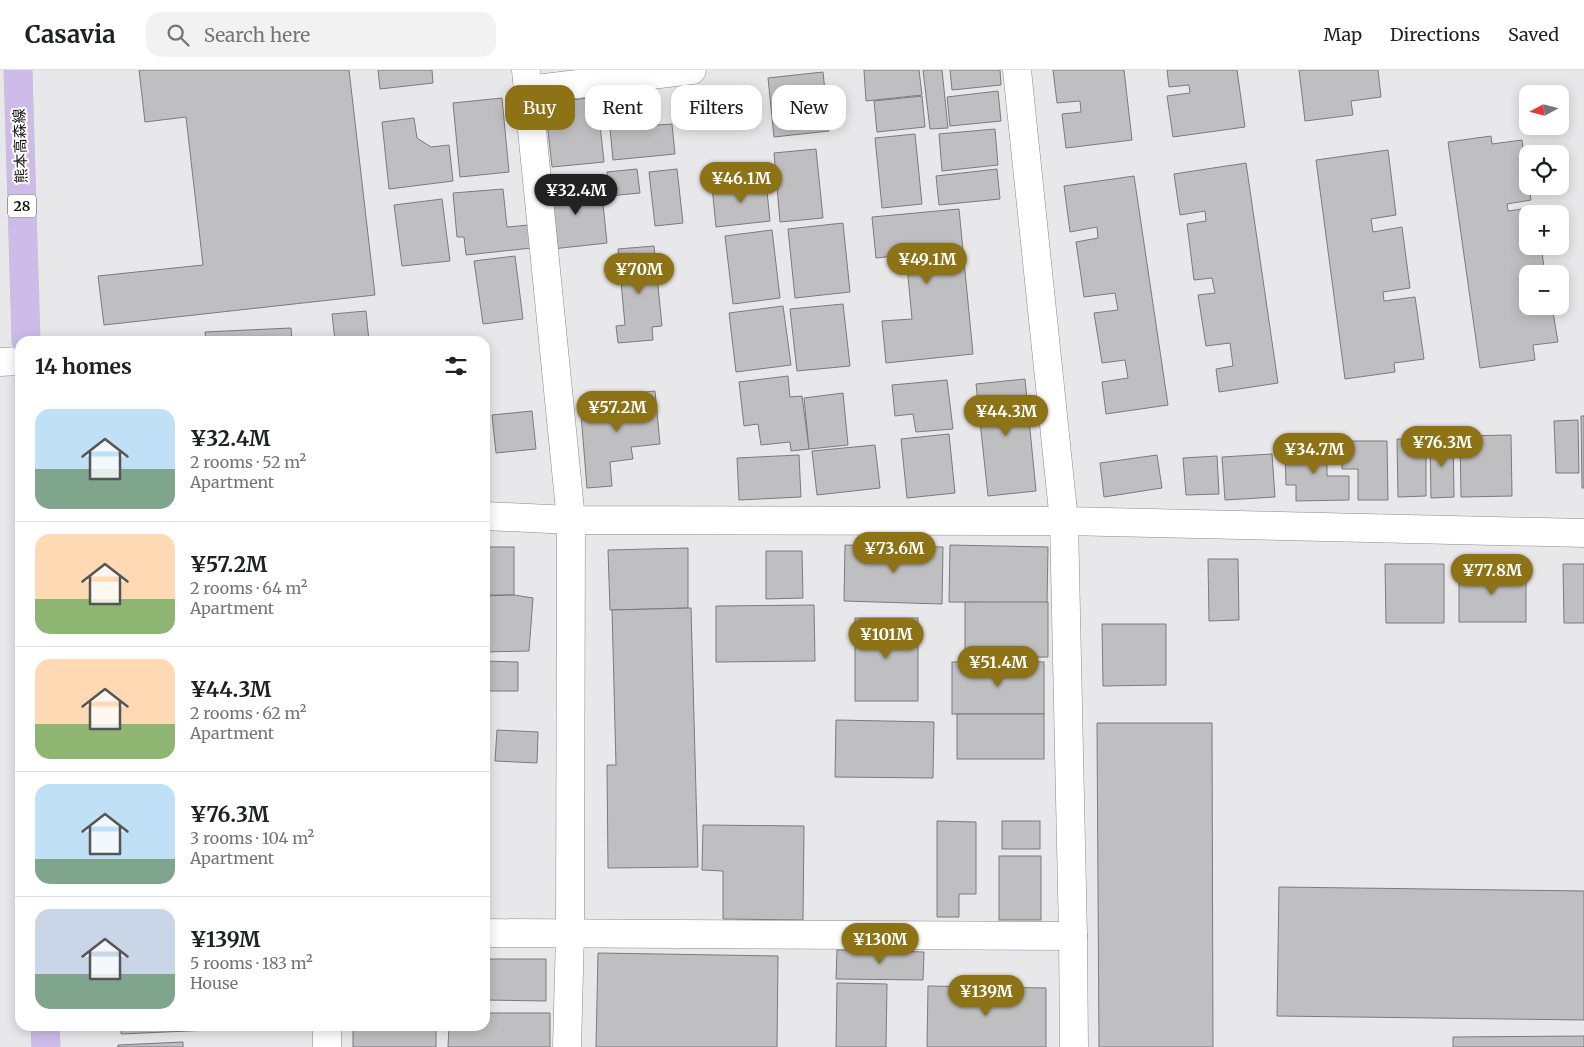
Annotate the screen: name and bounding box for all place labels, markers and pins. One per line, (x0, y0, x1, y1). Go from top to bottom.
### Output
pin: ¥46.1M (700, 162, 782, 204)
pin: ¥32.4M (535, 174, 617, 216)
pin: ¥49.1M (886, 242, 968, 285)
pin: ¥70M (609, 252, 669, 295)
pin: ¥57.2M (576, 390, 658, 433)
pin: ¥44.3M (965, 394, 1047, 437)
pin: ¥76.3M (1401, 426, 1483, 468)
pin: ¥34.7M (1273, 432, 1355, 475)
pin: ¥73.6M (853, 532, 935, 574)
pin: ¥77.8M (1451, 554, 1533, 596)
pin: ¥101M (851, 618, 921, 660)
pin: ¥51.4M (957, 646, 1039, 688)
pin: ¥130M (845, 922, 915, 965)
pin: ¥139M (951, 974, 1021, 1017)

